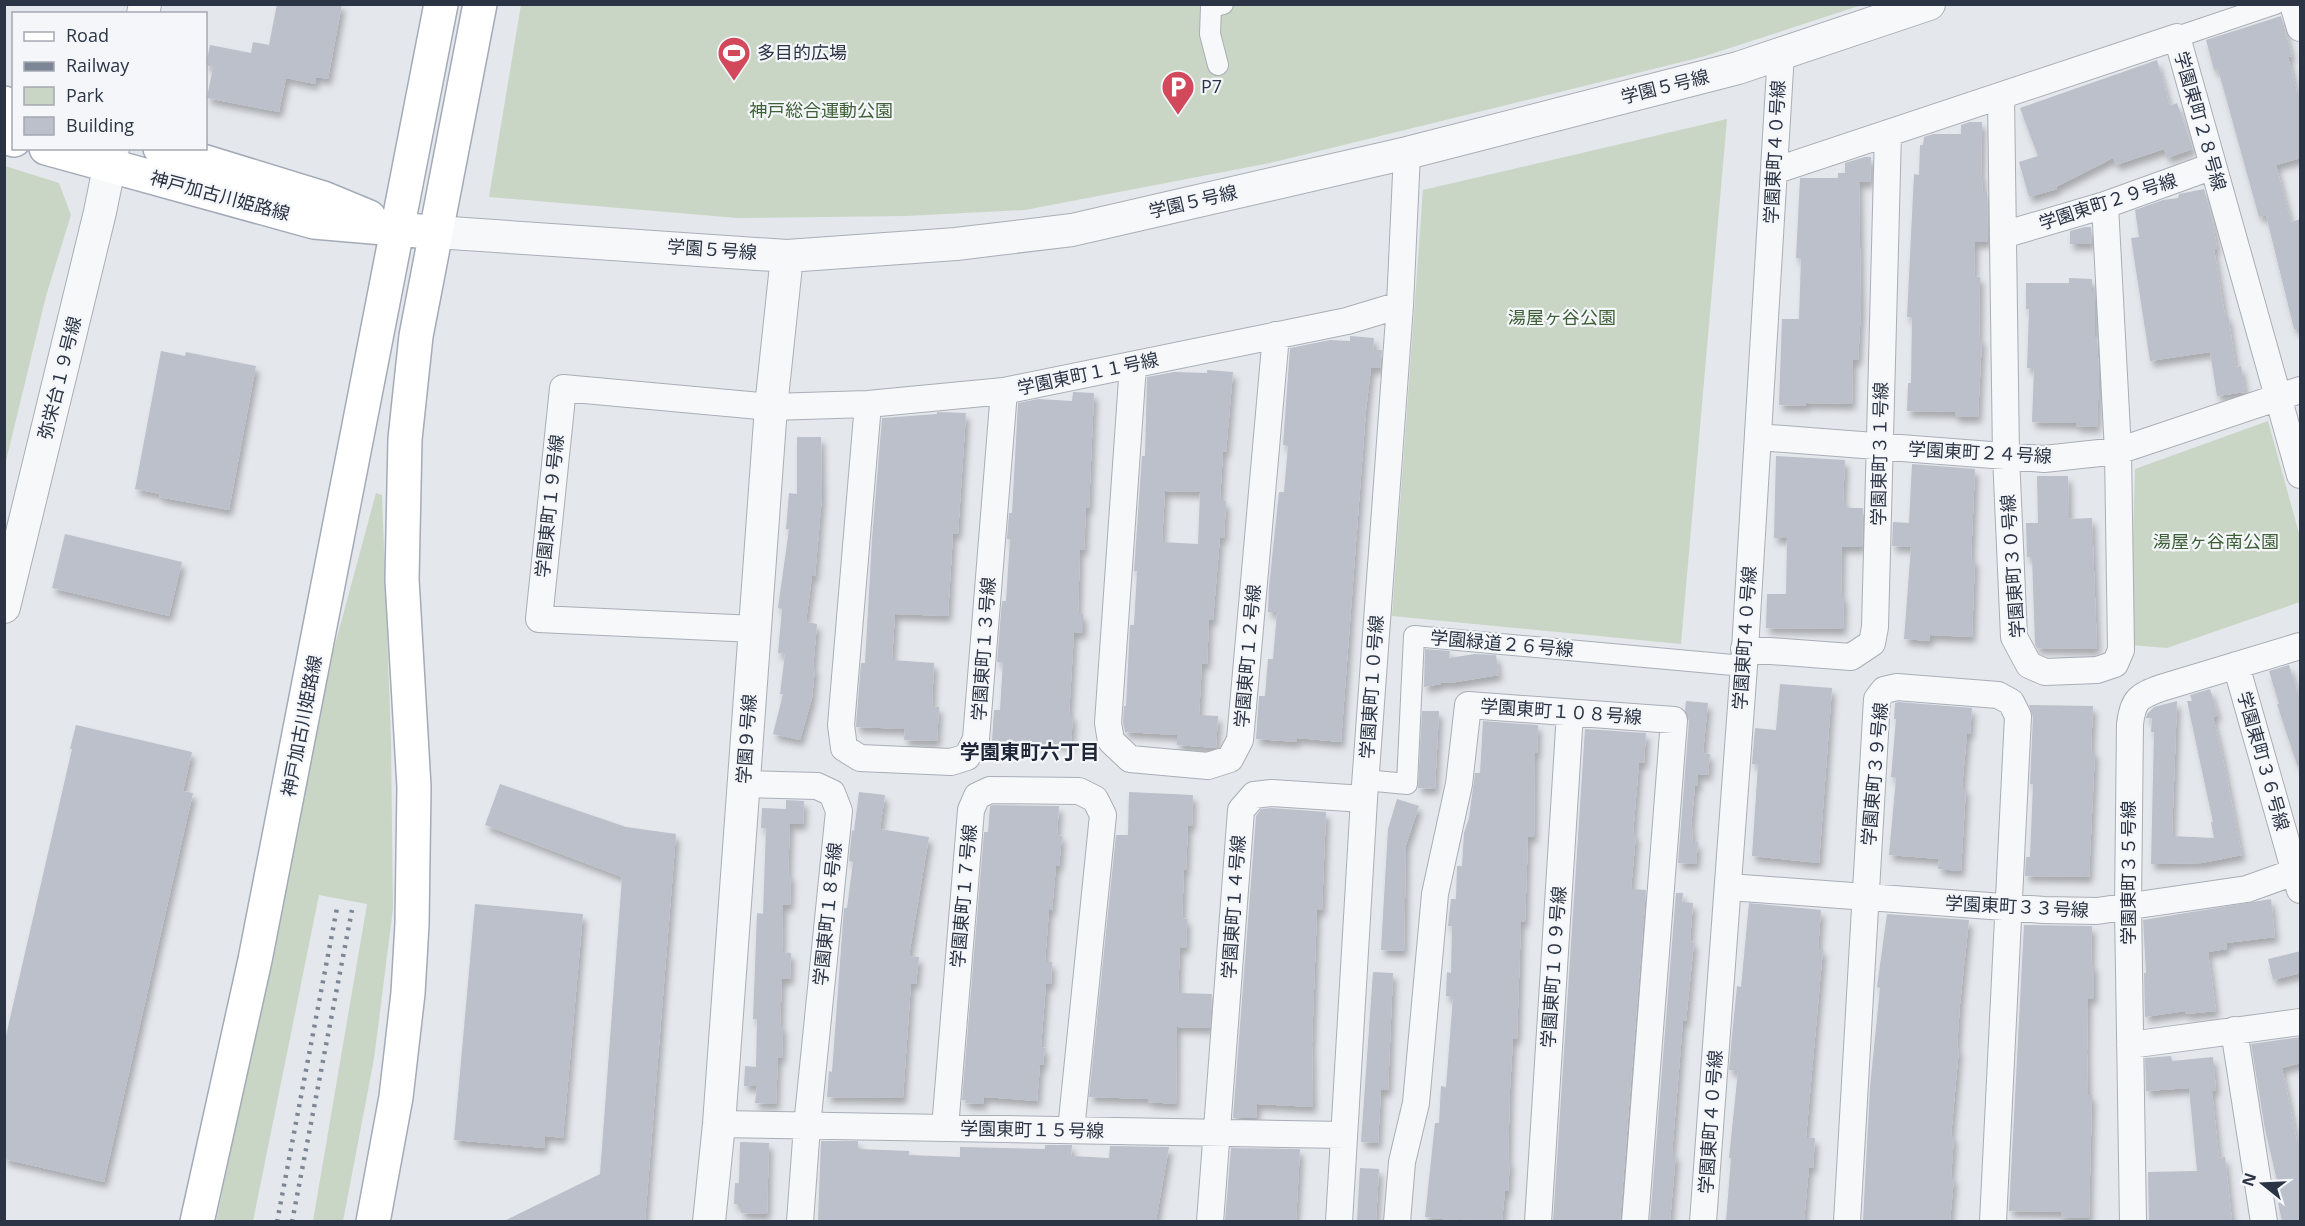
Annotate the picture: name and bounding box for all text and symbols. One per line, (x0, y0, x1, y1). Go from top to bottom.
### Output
legend (12, 12, 207, 150)
text: Road (66, 23, 109, 47)
sports icon: 多目的広場 (716, 35, 752, 82)
place label: 多目的広場 (757, 40, 847, 64)
street label: 学園東町２８号線 (2170, 48, 2232, 193)
text: Railway (66, 53, 130, 77)
street label: 学園５号線 (1618, 63, 1711, 109)
parking icon: P7 (1160, 69, 1196, 116)
place label: P7 (1201, 74, 1222, 98)
street label: 学園東町４０号線 (1758, 79, 1790, 224)
text: Park (66, 83, 104, 107)
park label: 神戸総合運動公園 (749, 98, 893, 122)
text: Building (66, 113, 134, 137)
street label: 神戸加古川姫路線 (148, 165, 293, 225)
street label: 学園東町２９号線 (2036, 167, 2180, 235)
street label: 学園５号線 (1146, 179, 1239, 223)
street label: 学園５号線 (666, 234, 758, 264)
park label: 湯屋ヶ谷公園 (1508, 305, 1616, 329)
street label: 弥栄台１９号線 (32, 314, 86, 442)
street label: 学園東町１１号線 (1015, 346, 1161, 400)
street label: 学園東町３１号線 (1866, 382, 1892, 526)
street label: 学園東町１９号線 (530, 433, 568, 579)
street label: 学園東町２４号線 (1908, 436, 2053, 468)
street label: 学園東町３０号線 (1995, 493, 2029, 639)
park label: 湯屋ヶ谷南公園 (2153, 529, 2279, 553)
street label: 学園東町４０号線 (1727, 565, 1761, 711)
street label: 学園東町１３号線 (966, 576, 1000, 722)
street label: 学園東町１２号線 (1229, 583, 1265, 729)
street label: 学園東町１０号線 (1354, 614, 1388, 760)
street label: 学園緑道２６号線 (1429, 625, 1575, 661)
street label: 神戸加古川姫路線 (276, 653, 327, 799)
street label: 学園東町３６号線 (2233, 688, 2295, 833)
street label: 学園９号線 (731, 693, 761, 785)
street label: 学園東町１０８号線 (1479, 693, 1643, 729)
street label: 学園東町３９号線 (1856, 701, 1892, 847)
district label: 学園東町六丁目 (960, 738, 1100, 765)
street label: 学園東町３５号線 (2116, 801, 2140, 945)
street label: 学園東町１７号線 (945, 823, 981, 969)
street label: 学園東町１４号線 (1216, 834, 1250, 980)
street label: 学園東町１８号線 (808, 841, 846, 987)
street label: 学園東町１０９号線 (1535, 885, 1571, 1049)
street label: 学園東町３３号線 (1945, 890, 2090, 922)
street label: 学園東町４０号線 (1693, 1049, 1727, 1195)
street label: 学園東町１５号線 (960, 1116, 1104, 1142)
north arrow (2233, 1154, 2293, 1214)
text: N (2236, 1170, 2261, 1189)

